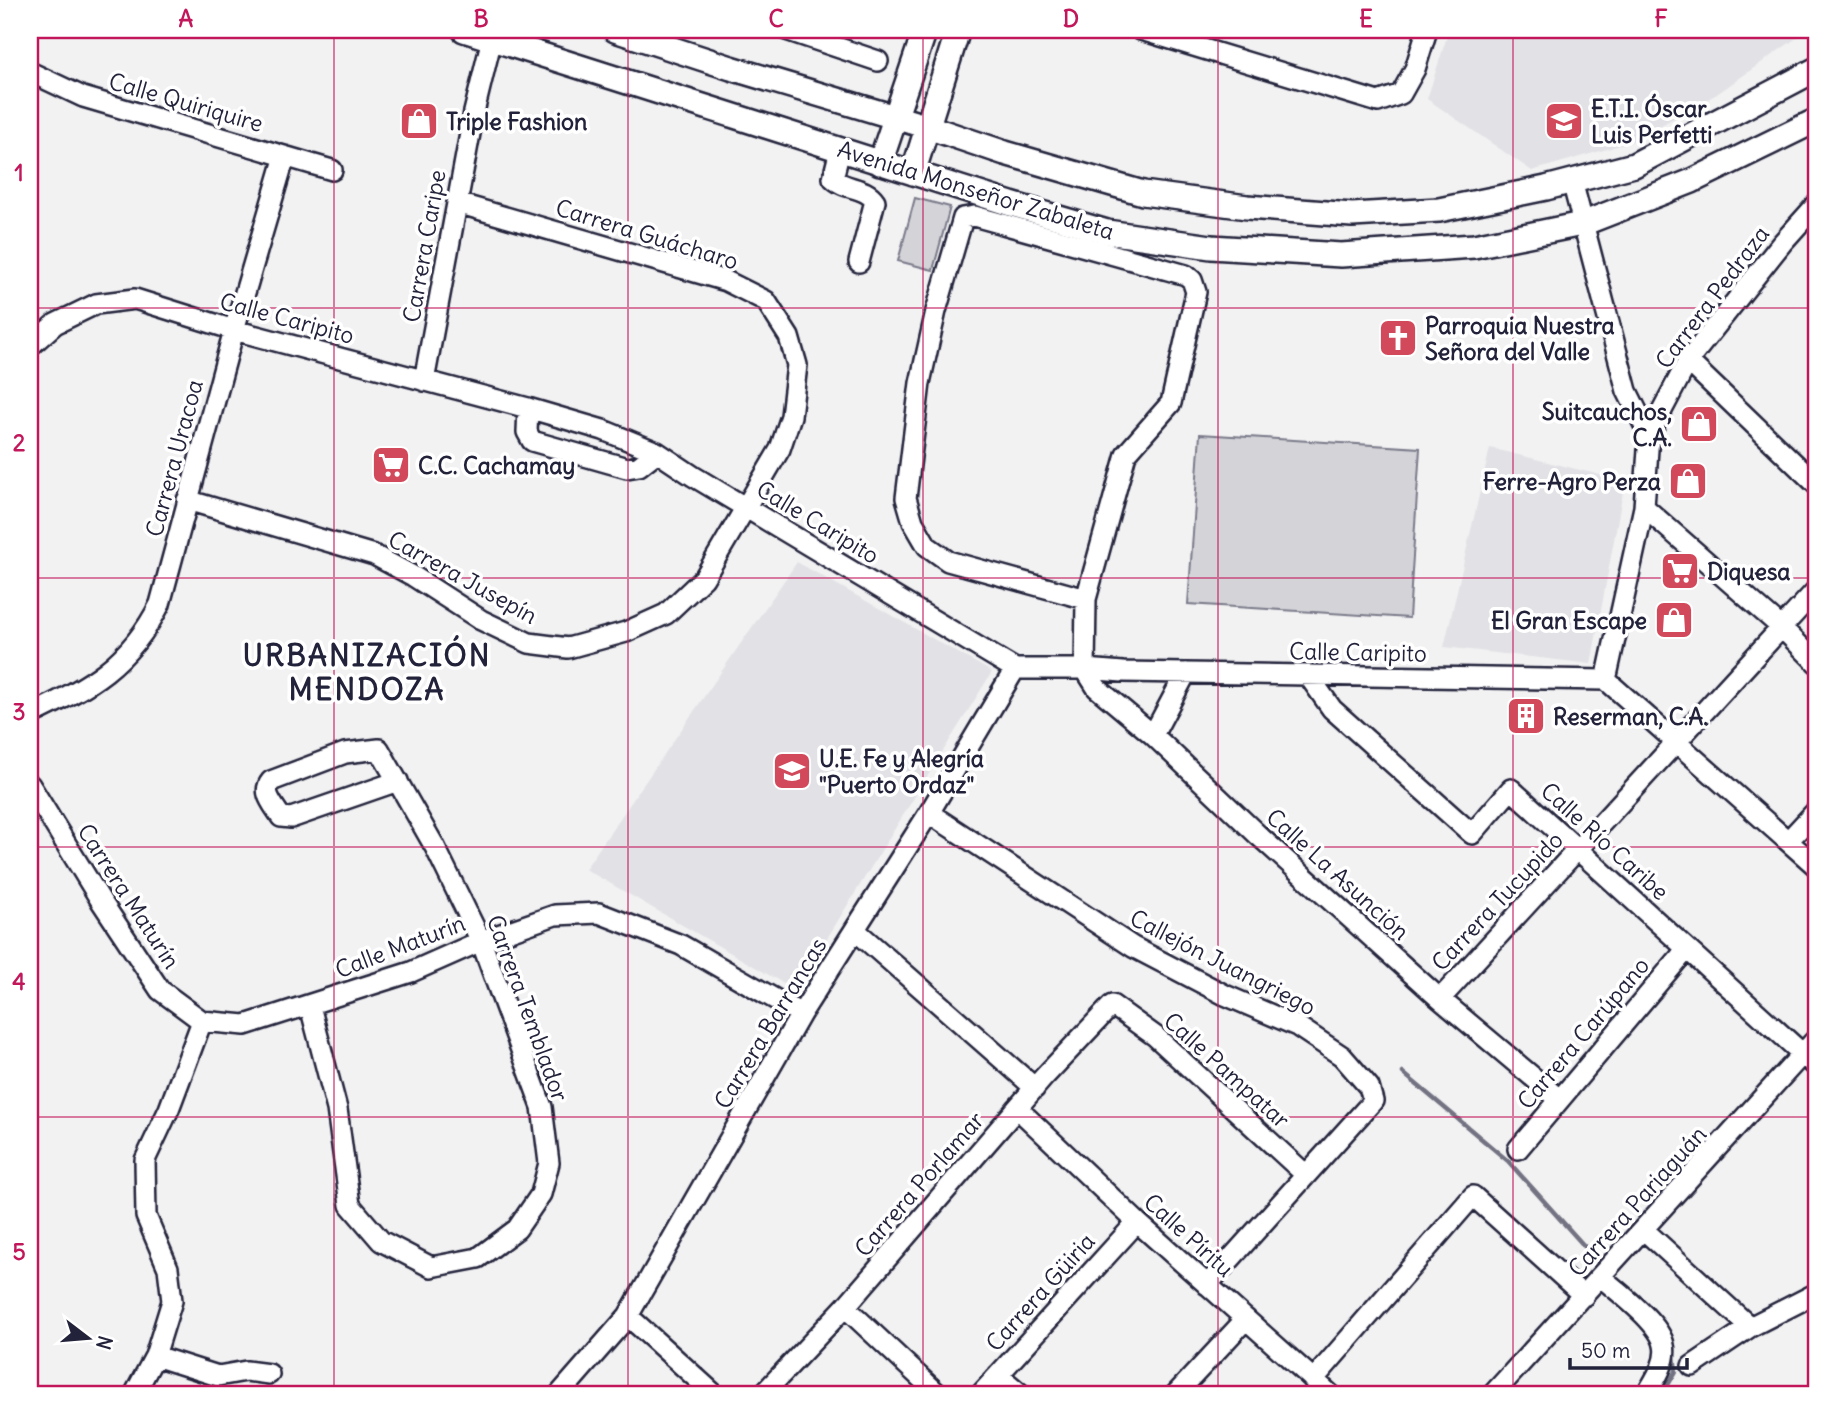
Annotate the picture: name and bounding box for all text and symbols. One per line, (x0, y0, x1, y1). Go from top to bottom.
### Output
text: A (179, 4, 194, 33)
text: B (473, 4, 489, 33)
text: C (768, 4, 784, 33)
text: D (1063, 4, 1079, 33)
text: E (1359, 4, 1373, 33)
text: F (1654, 4, 1668, 33)
street label: Calle Quiriquire (106, 66, 266, 138)
place label: E.T.I. Óscar Luis Perfetti (1591, 93, 1713, 149)
shop icon: Triple Fashion (398, 100, 440, 142)
school or university icon: E.T.I. Óscar Luis Perfetti (1543, 100, 1585, 142)
place label: Triple Fashion (446, 107, 587, 136)
street label: Avenida Monseñor Zabaleta (834, 134, 1118, 246)
text: 1 (14, 158, 24, 187)
street label: Carrera Caripe (396, 167, 452, 325)
street label: Carrera Guácharo (552, 192, 742, 276)
street label: Carrera Pedraza (1649, 220, 1775, 374)
street label: Calle Caripito (217, 286, 357, 350)
place label: Parroquia Nuestra Señora del Valle (1425, 311, 1615, 366)
church icon: Parroquia Nuestra Señora del Valle (1377, 317, 1419, 359)
street label: Carrera Uracoa (139, 376, 209, 540)
place label: Suitcauchos, C.A. (1542, 397, 1672, 452)
shop icon: Suitcauchos, C.A. (1678, 403, 1720, 445)
text: 2 (13, 428, 26, 457)
supermarket icon: C.C. Cachamay (370, 444, 412, 486)
place label: C.C. Cachamay (418, 451, 575, 480)
shop icon: Ferre-Agro Perza (1667, 460, 1709, 502)
place label: Ferre-Agro Perza (1483, 467, 1661, 496)
street label: Calle Caripito (751, 474, 885, 570)
street label: Carrera Jusepín (383, 524, 543, 630)
supermarket icon: Diquesa (1659, 550, 1701, 592)
place label: Diquesa (1707, 557, 1791, 586)
shop icon: El Gran Escape (1653, 599, 1695, 641)
place label: El Gran Escape (1491, 606, 1647, 635)
district label: URBANIZACIÓN MENDOZA (243, 634, 491, 708)
street label: Calle Caripito (1289, 636, 1427, 668)
building icon: Reserman, C.A. (1505, 695, 1547, 737)
text: 3 (12, 697, 26, 726)
place label: Reserman, C.A. (1553, 702, 1708, 731)
place label: U.E. Fe y Alegría "Puerto Ordaz" (819, 744, 984, 799)
school or university icon: U.E. Fe y Alegría "Puerto Ordaz" (771, 750, 813, 792)
street label: Calle Río Caribe (1535, 776, 1675, 906)
street label: Calle La Asunción (1261, 802, 1415, 946)
street label: Carrera Maturín (71, 818, 187, 974)
street label: Carrera Tucupido (1425, 825, 1569, 977)
street label: Callejón Juangriego (1125, 903, 1321, 1021)
street label: Calle Maturín (331, 908, 469, 984)
street label: Carrera Temblador (481, 911, 575, 1106)
street label: Carrera Barrancas (707, 932, 833, 1114)
street label: Carrera Carúpano (1511, 951, 1655, 1115)
text: 4 (12, 967, 26, 996)
street label: Calle Pampatar (1158, 1006, 1296, 1134)
street label: Carrera Porlamar (848, 1105, 990, 1263)
street label: Carrera Pariaguán (1562, 1120, 1712, 1282)
street label: Calle Píritu (1138, 1187, 1240, 1283)
street label: Carrera Güiria (979, 1227, 1101, 1357)
text: 5 (12, 1237, 26, 1266)
north arrow (52, 1302, 122, 1372)
scale bar (1570, 1327, 1688, 1371)
text: N (91, 1333, 118, 1352)
text: 50 m (1581, 1337, 1630, 1364)

